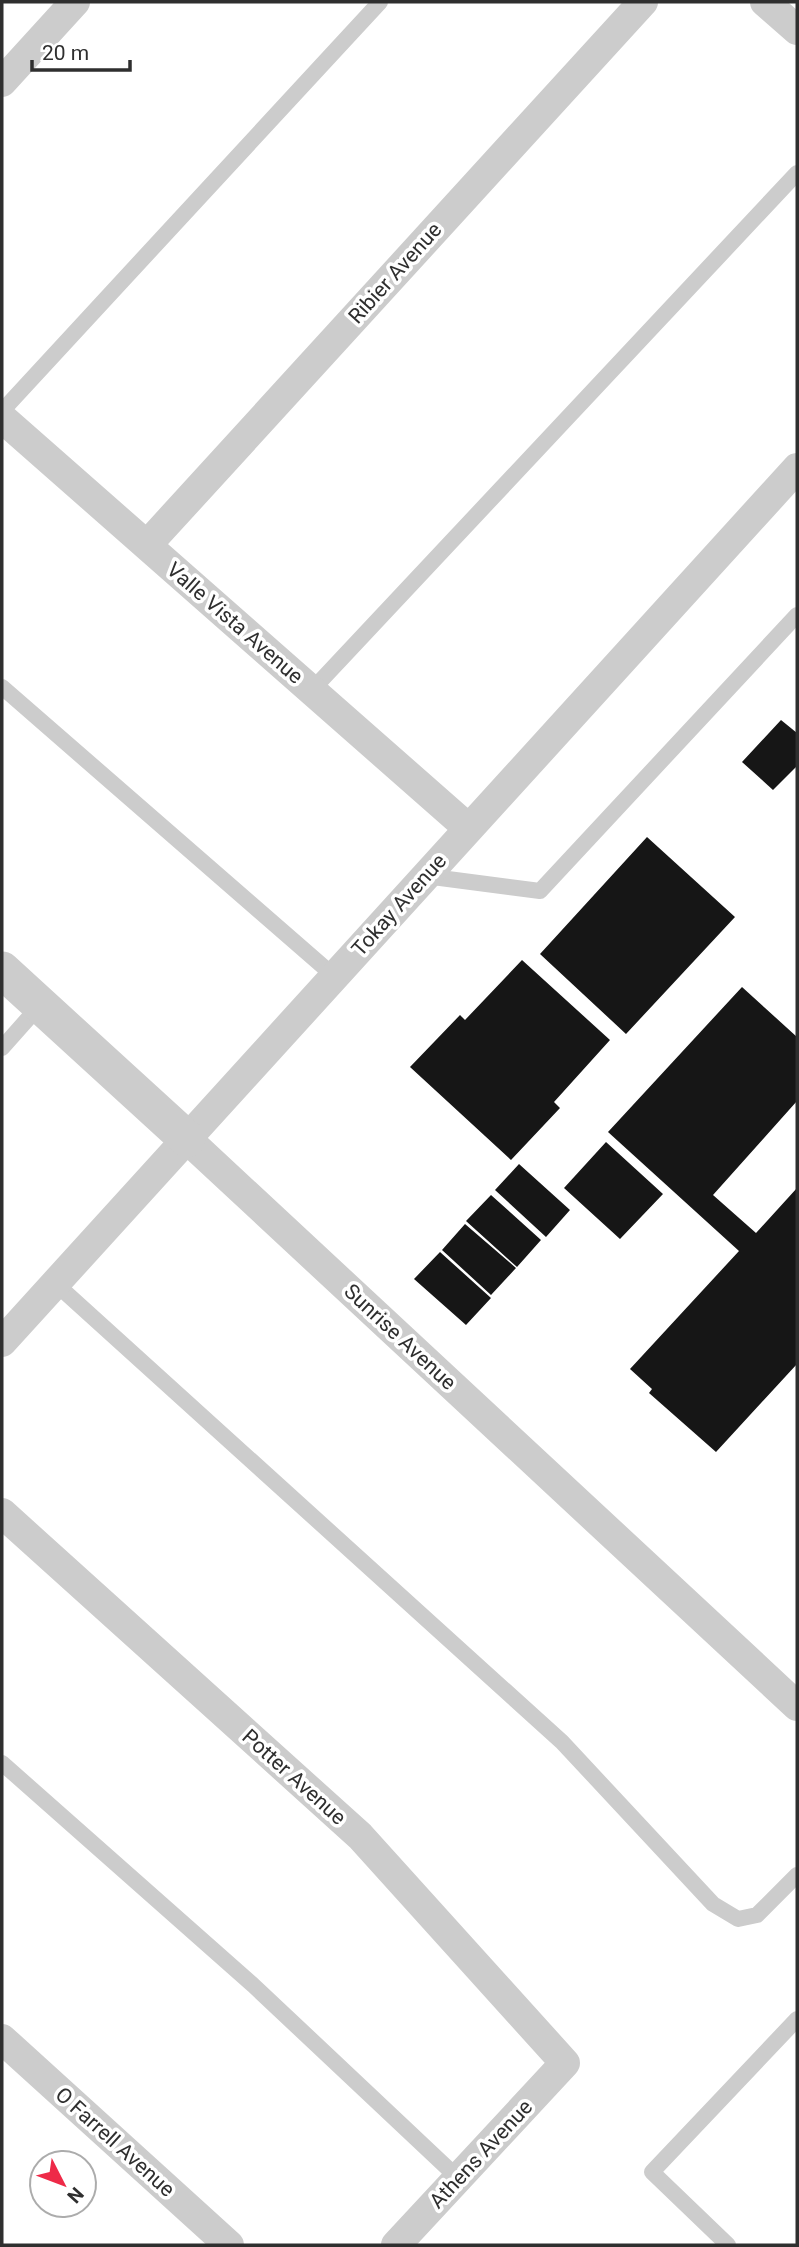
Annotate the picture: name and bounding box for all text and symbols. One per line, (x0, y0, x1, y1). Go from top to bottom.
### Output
scale bar (32, 28, 130, 72)
text: 20 m (42, 41, 89, 65)
street label: Ribier Avenue (344, 218, 446, 328)
street label: Valle Vista Avenue (162, 557, 308, 689)
street label: Tokay Avenue (347, 849, 451, 961)
street label: Sunrise Avenue (339, 1279, 461, 1395)
street label: Potter Avenue (237, 1724, 351, 1830)
street label: O Farrell Avenue (51, 2082, 179, 2202)
street label: Athens Avenue (425, 2095, 537, 2213)
north arrow (28, 2149, 98, 2219)
text: N (62, 2182, 88, 2208)

